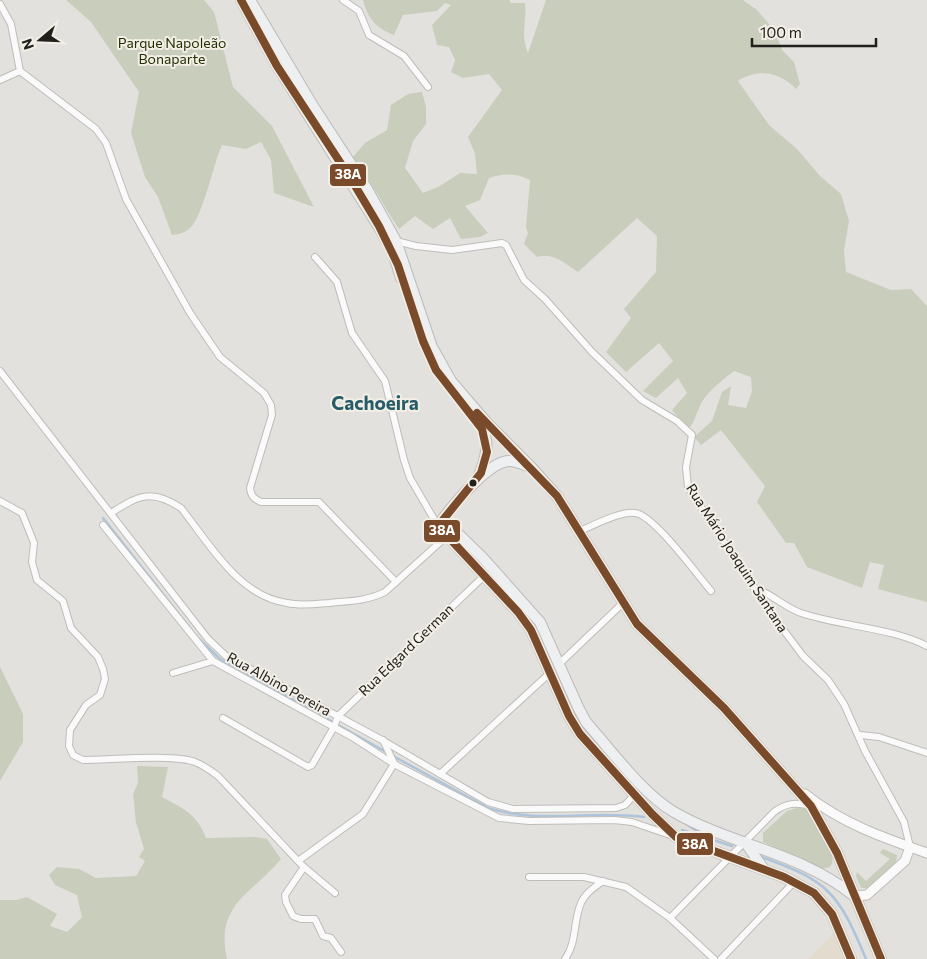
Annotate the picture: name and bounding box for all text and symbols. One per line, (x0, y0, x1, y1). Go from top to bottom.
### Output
north arrow (15, 15, 65, 65)
scale bar (752, 15, 876, 47)
text: 100 m (760, 23, 802, 41)
park label: Parque Napoleão Bonaparte (118, 34, 226, 67)
text: N (17, 37, 37, 52)
line badge: 38A (329, 163, 367, 187)
text: 38A (335, 165, 361, 182)
district label: Cachoeira (331, 391, 419, 414)
unlabelled marker (468, 478, 478, 488)
street label: Rua Mário Joaquim Santana (683, 480, 792, 635)
line badge: 38A (423, 519, 461, 543)
text: 38A (429, 521, 455, 538)
street label: Rua Edgard German (355, 600, 457, 699)
street label: Rua Albino Pereira (224, 648, 334, 719)
line badge: 38A (676, 832, 714, 856)
text: 38A (682, 835, 708, 852)

